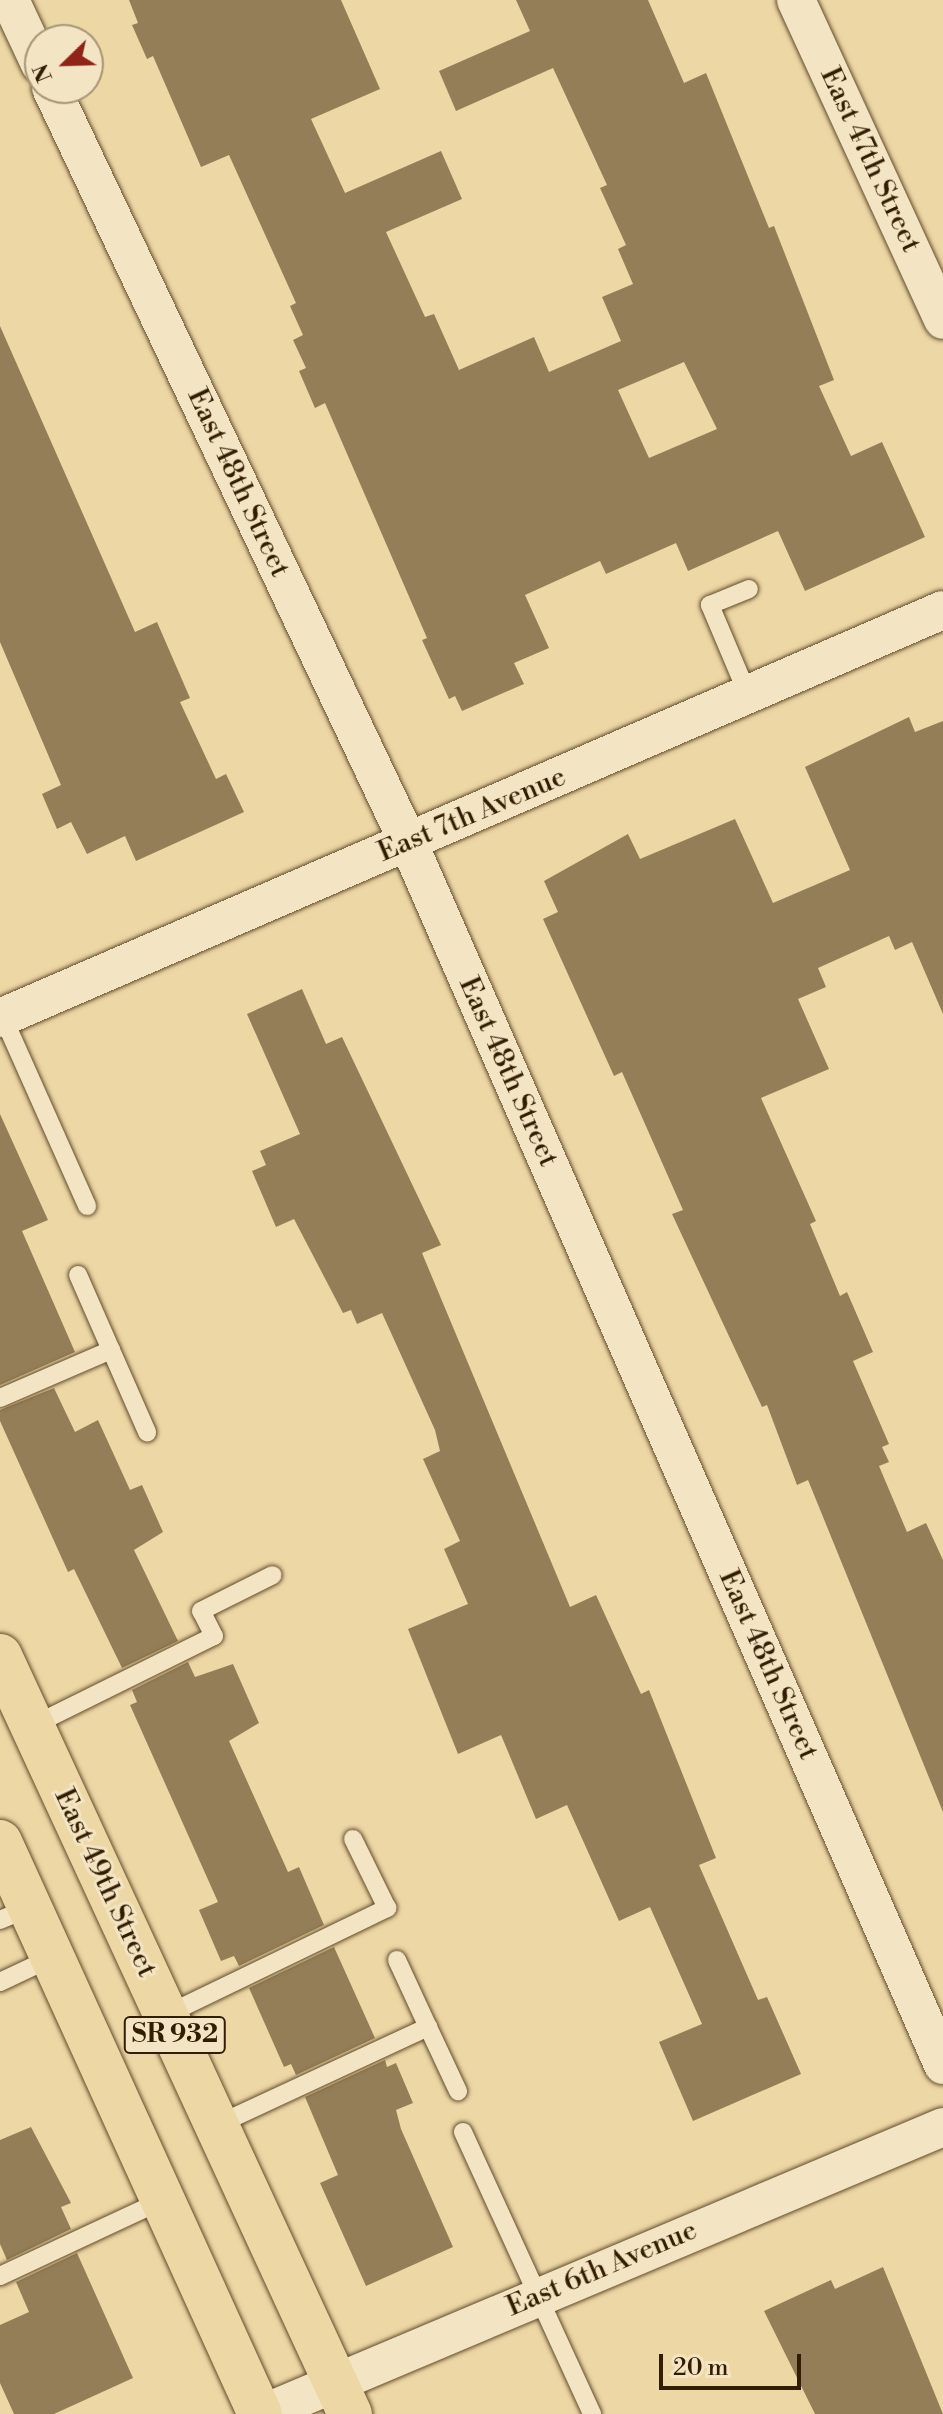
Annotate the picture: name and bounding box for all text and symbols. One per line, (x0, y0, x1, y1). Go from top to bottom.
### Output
north arrow (24, 24, 104, 104)
text: N (27, 60, 59, 86)
street label: East 47th Street (812, 62, 928, 258)
street label: East 48th Street (180, 383, 296, 583)
street label: East 7th Avenue (373, 760, 571, 870)
street label: East 48th Street (451, 972, 565, 1172)
street label: East 48th Street (711, 1565, 825, 1765)
street label: East 49th Street (47, 1783, 163, 1983)
road number: SR 932 (123, 2013, 227, 2057)
street label: East 6th Avenue (502, 2214, 702, 2324)
scale bar (663, 2338, 805, 2388)
text: 20 m (673, 2353, 729, 2383)

